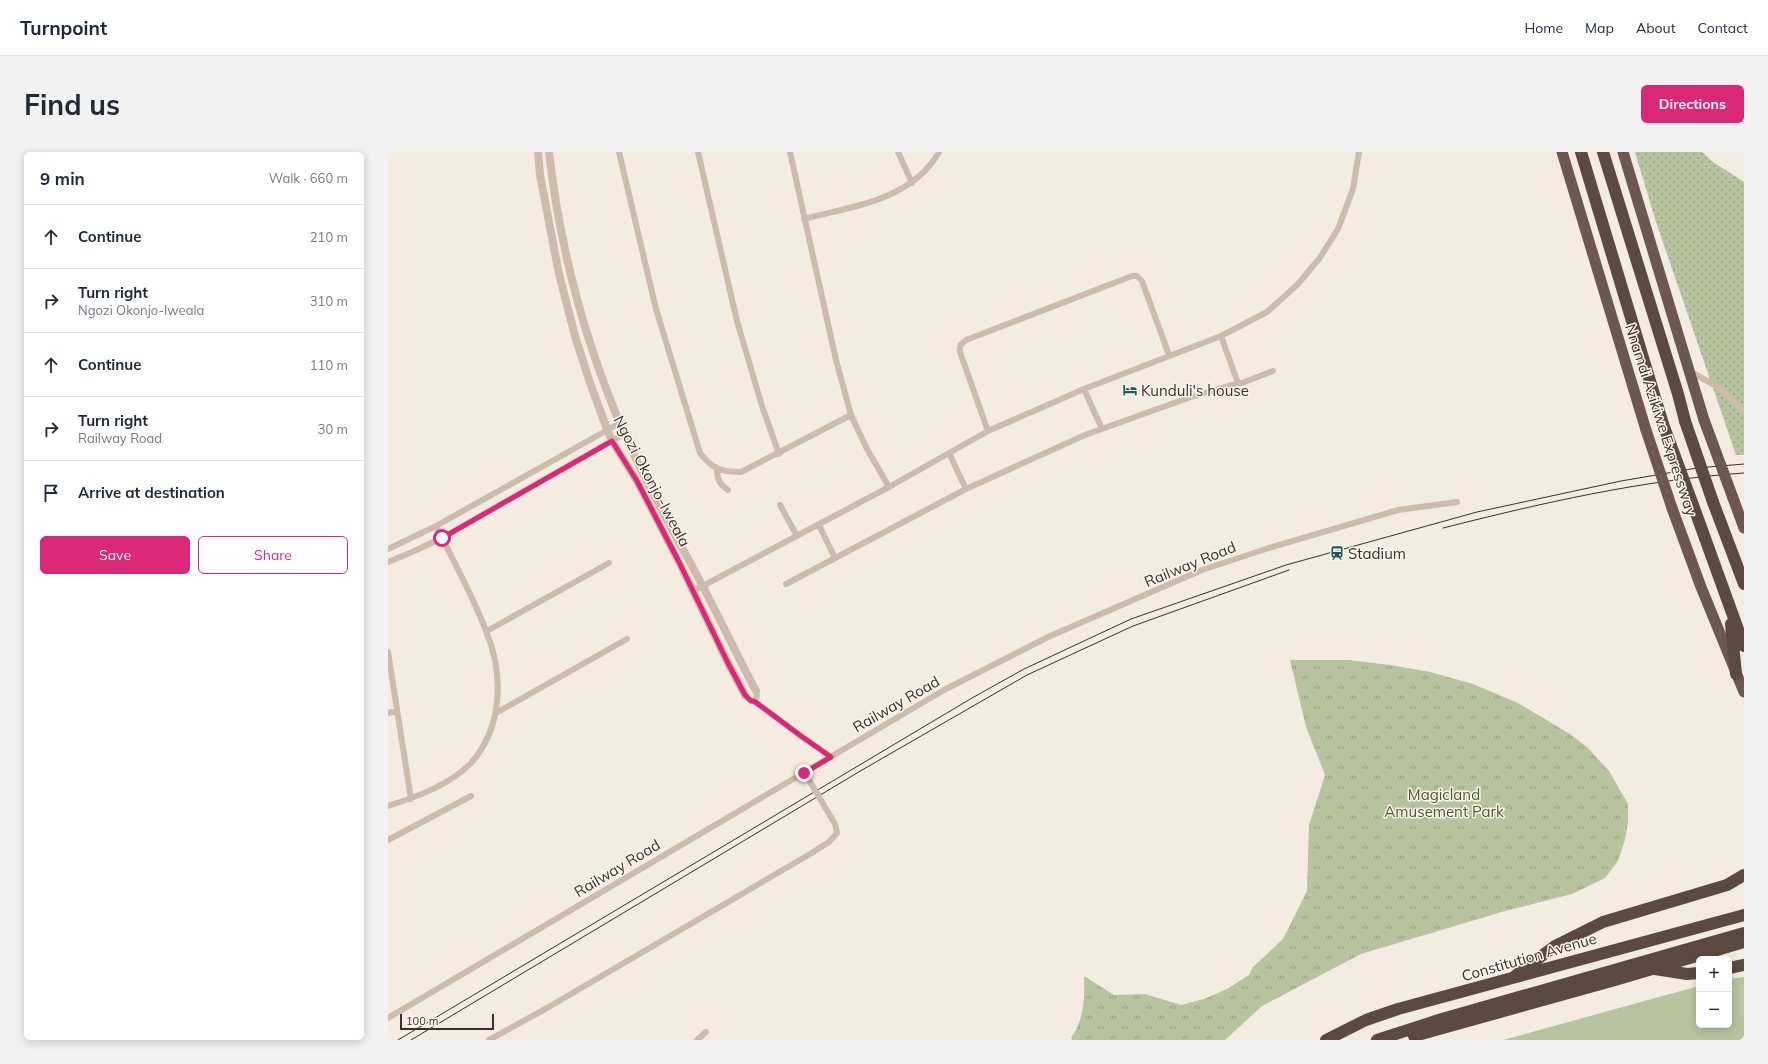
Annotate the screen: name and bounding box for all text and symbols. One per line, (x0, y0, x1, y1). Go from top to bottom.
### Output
text: Turnpoint (20, 16, 107, 40)
text: Home (1524, 19, 1563, 37)
text: Map (1585, 19, 1614, 37)
text: About (1636, 19, 1676, 37)
text: Contact (1698, 19, 1748, 37)
button: Directions (1641, 85, 1744, 123)
text: Find us (24, 87, 120, 122)
text: 9 min (40, 168, 85, 189)
text: Walk · 660 m (269, 170, 348, 186)
icon: ahead (40, 226, 62, 248)
text: Continue (78, 227, 141, 246)
text: 210 m (310, 229, 348, 245)
text: Turn right (78, 283, 148, 302)
icon: right (40, 290, 62, 312)
text: 310 m (310, 293, 348, 309)
text: Ngozi Okonjo-Iweala (78, 302, 204, 318)
street label: Nnamdi Azikiwe Expressway (1621, 321, 1701, 519)
icon: ahead (40, 354, 62, 376)
text: Continue (78, 355, 141, 374)
text: 110 m (310, 357, 348, 373)
place label: Kunduli's house (1141, 381, 1249, 400)
hotel icon: Kunduli's house (1122, 382, 1138, 398)
text: Turn right (78, 411, 148, 430)
street label: Ngozi Okonjo-Iweala (609, 412, 695, 550)
icon: right (40, 418, 62, 440)
text: 30 m (318, 421, 348, 437)
text: Railway Road (78, 430, 162, 446)
icon: arrive (40, 482, 62, 504)
text: Arrive at destination (78, 483, 225, 502)
route start (433, 529, 451, 547)
button: Save (40, 536, 190, 574)
button: Share (198, 536, 348, 574)
street label: Railway Road (1141, 537, 1239, 591)
place label: Stadium (1348, 544, 1406, 563)
station icon: Stadium (1329, 545, 1345, 561)
street label: Railway Road (849, 672, 943, 736)
route end (795, 764, 813, 782)
park label: Magicland Amusement Park (1384, 785, 1504, 821)
street label: Railway Road (571, 835, 663, 901)
street label: Constitution Avenue (1459, 929, 1599, 985)
map controls (1696, 956, 1732, 1028)
button: + (1696, 956, 1732, 992)
button: − (1696, 992, 1732, 1028)
scale bar (400, 1012, 494, 1031)
text: 100 m (406, 1014, 438, 1028)

